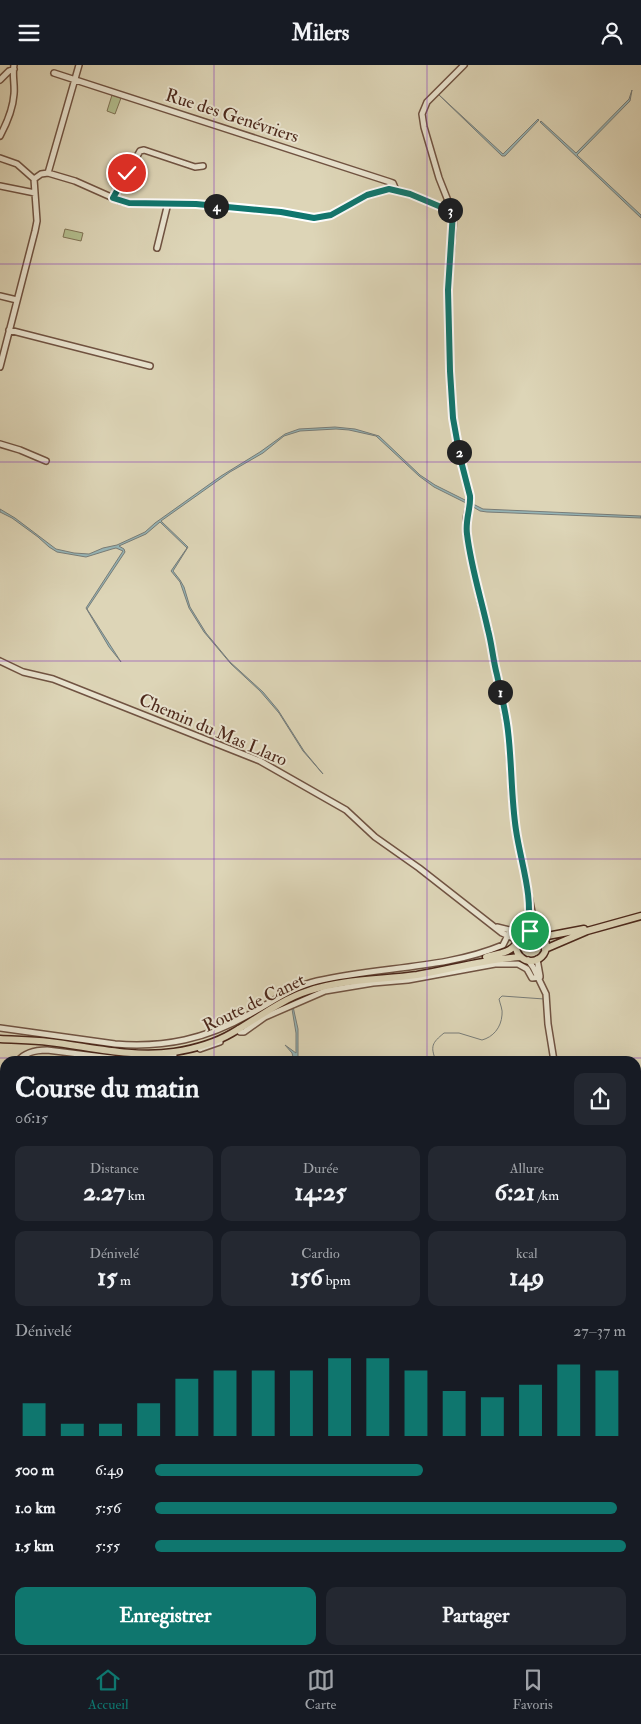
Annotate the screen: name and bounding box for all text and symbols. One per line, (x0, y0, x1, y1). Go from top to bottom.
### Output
icon: menu (15, 19, 43, 47)
text: Milers (292, 19, 349, 47)
icon: person (598, 19, 626, 47)
street label: Rue des Genévriers (162, 84, 302, 148)
pin (106, 152, 148, 194)
icon: check (113, 159, 141, 187)
pin: 4 (204, 193, 228, 219)
pin: 3 (438, 197, 462, 223)
text: 4 (213, 198, 220, 215)
text: 3 (448, 202, 453, 219)
pin: 2 (446, 439, 472, 465)
text: 2 (456, 444, 463, 461)
pin: 1 (488, 679, 512, 705)
text: 1 (498, 684, 503, 701)
street label: Chemin du Mas Llaro (135, 688, 291, 772)
pin (509, 910, 551, 952)
icon: arrive (516, 917, 544, 945)
street label: Route de Canet (199, 968, 309, 1038)
text: Course du matin (15, 1071, 199, 1106)
button: share (574, 1073, 626, 1125)
text: 06:15 (15, 1108, 48, 1128)
text: Distance (90, 1160, 139, 1177)
text: Durée (303, 1160, 338, 1177)
text: Allure (510, 1160, 544, 1177)
text: 2.27 (83, 1177, 125, 1208)
text: 14:25 (294, 1177, 347, 1208)
text: 6:21 (495, 1177, 535, 1208)
text: km (125, 1187, 145, 1204)
text: /km (535, 1187, 559, 1204)
text: Dénivelé (90, 1245, 139, 1262)
text: Cardio (301, 1245, 340, 1262)
text: kcal (516, 1245, 538, 1262)
text: 15 (97, 1262, 117, 1293)
text: 156 (290, 1262, 323, 1293)
text: 149 (509, 1262, 544, 1293)
text: m (117, 1272, 131, 1289)
text: bpm (323, 1272, 351, 1289)
text: Dénivelé (15, 1321, 71, 1341)
text: 27–37 m (573, 1321, 626, 1341)
text: 500 m (15, 1460, 54, 1480)
text: 6:49 (95, 1460, 124, 1480)
text: 1.0 km (15, 1498, 55, 1518)
text: 5:56 (95, 1498, 121, 1518)
text: 1.5 km (15, 1536, 54, 1556)
text: 5:55 (95, 1536, 120, 1556)
button: Enregistrer (15, 1587, 316, 1645)
button: Partager (326, 1587, 626, 1645)
tab: Accueil (88, 1666, 129, 1713)
tab: Carte (305, 1666, 336, 1713)
tab: Favoris (513, 1666, 553, 1713)

